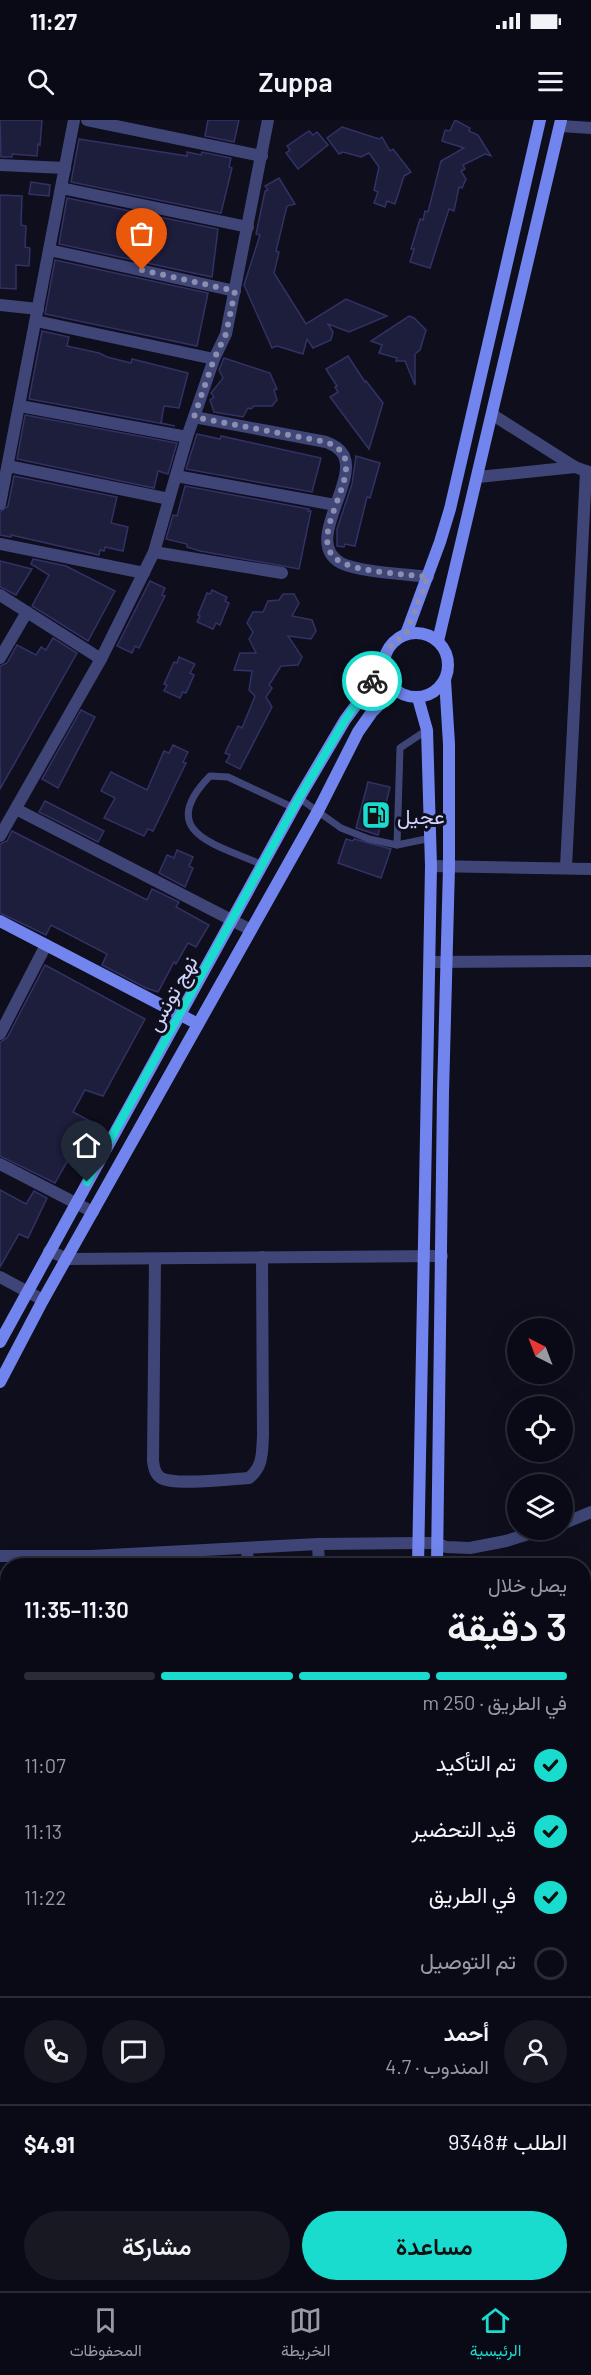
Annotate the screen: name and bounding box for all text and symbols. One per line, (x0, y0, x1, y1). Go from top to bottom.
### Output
text: 11:27 (30, 8, 77, 34)
icon: search (24, 65, 57, 98)
text: Zuppa (258, 65, 333, 97)
icon: menu (534, 65, 567, 98)
pin (116, 208, 167, 270)
icon: bag (125, 217, 158, 250)
courier (342, 651, 402, 711)
icon: bike (356, 665, 389, 698)
fuel station icon: عجيل (360, 799, 392, 831)
place label: عجيل (397, 803, 445, 829)
street label: نهج تونس (140, 951, 205, 1037)
pin (61, 1120, 112, 1182)
icon: home (70, 1129, 103, 1162)
north arrow (507, 1318, 573, 1384)
map controls (507, 1318, 573, 1540)
button: locate (507, 1396, 573, 1462)
button: layers (507, 1474, 573, 1540)
text: يصل خلال (488, 1572, 567, 1596)
text: 11:30–11:35 (24, 1596, 129, 1622)
text: 3 دقيقة (447, 1602, 567, 1649)
text: في الطريق · 250 m (423, 1690, 567, 1714)
text: تم التأكيد (436, 1749, 516, 1775)
icon: check (534, 1749, 567, 1782)
text: 11:07 (24, 1753, 66, 1777)
text: قيد التحضير (411, 1815, 516, 1841)
icon: check (534, 1815, 567, 1848)
text: 11:13 (24, 1819, 62, 1843)
text: في الطريق (429, 1881, 516, 1907)
icon: check (534, 1881, 567, 1914)
text: 11:22 (24, 1885, 66, 1909)
text: تم التوصيل (420, 1947, 516, 1973)
text: أحمد (444, 2019, 489, 2045)
button: phone (24, 2020, 87, 2083)
button: chat (102, 2020, 165, 2083)
button: person (504, 2020, 567, 2083)
text: المندوب · 4.7 (385, 2054, 489, 2078)
text: الطلب #9348 (448, 2128, 567, 2154)
text: $4.91 (24, 2131, 75, 2157)
button: مشاركة (24, 2211, 290, 2280)
button: مساعدة (302, 2211, 567, 2280)
tab: المحفوظات (70, 2304, 142, 2365)
tab: الخريطة (281, 2304, 330, 2365)
tab: الرئيسية (470, 2304, 521, 2365)

